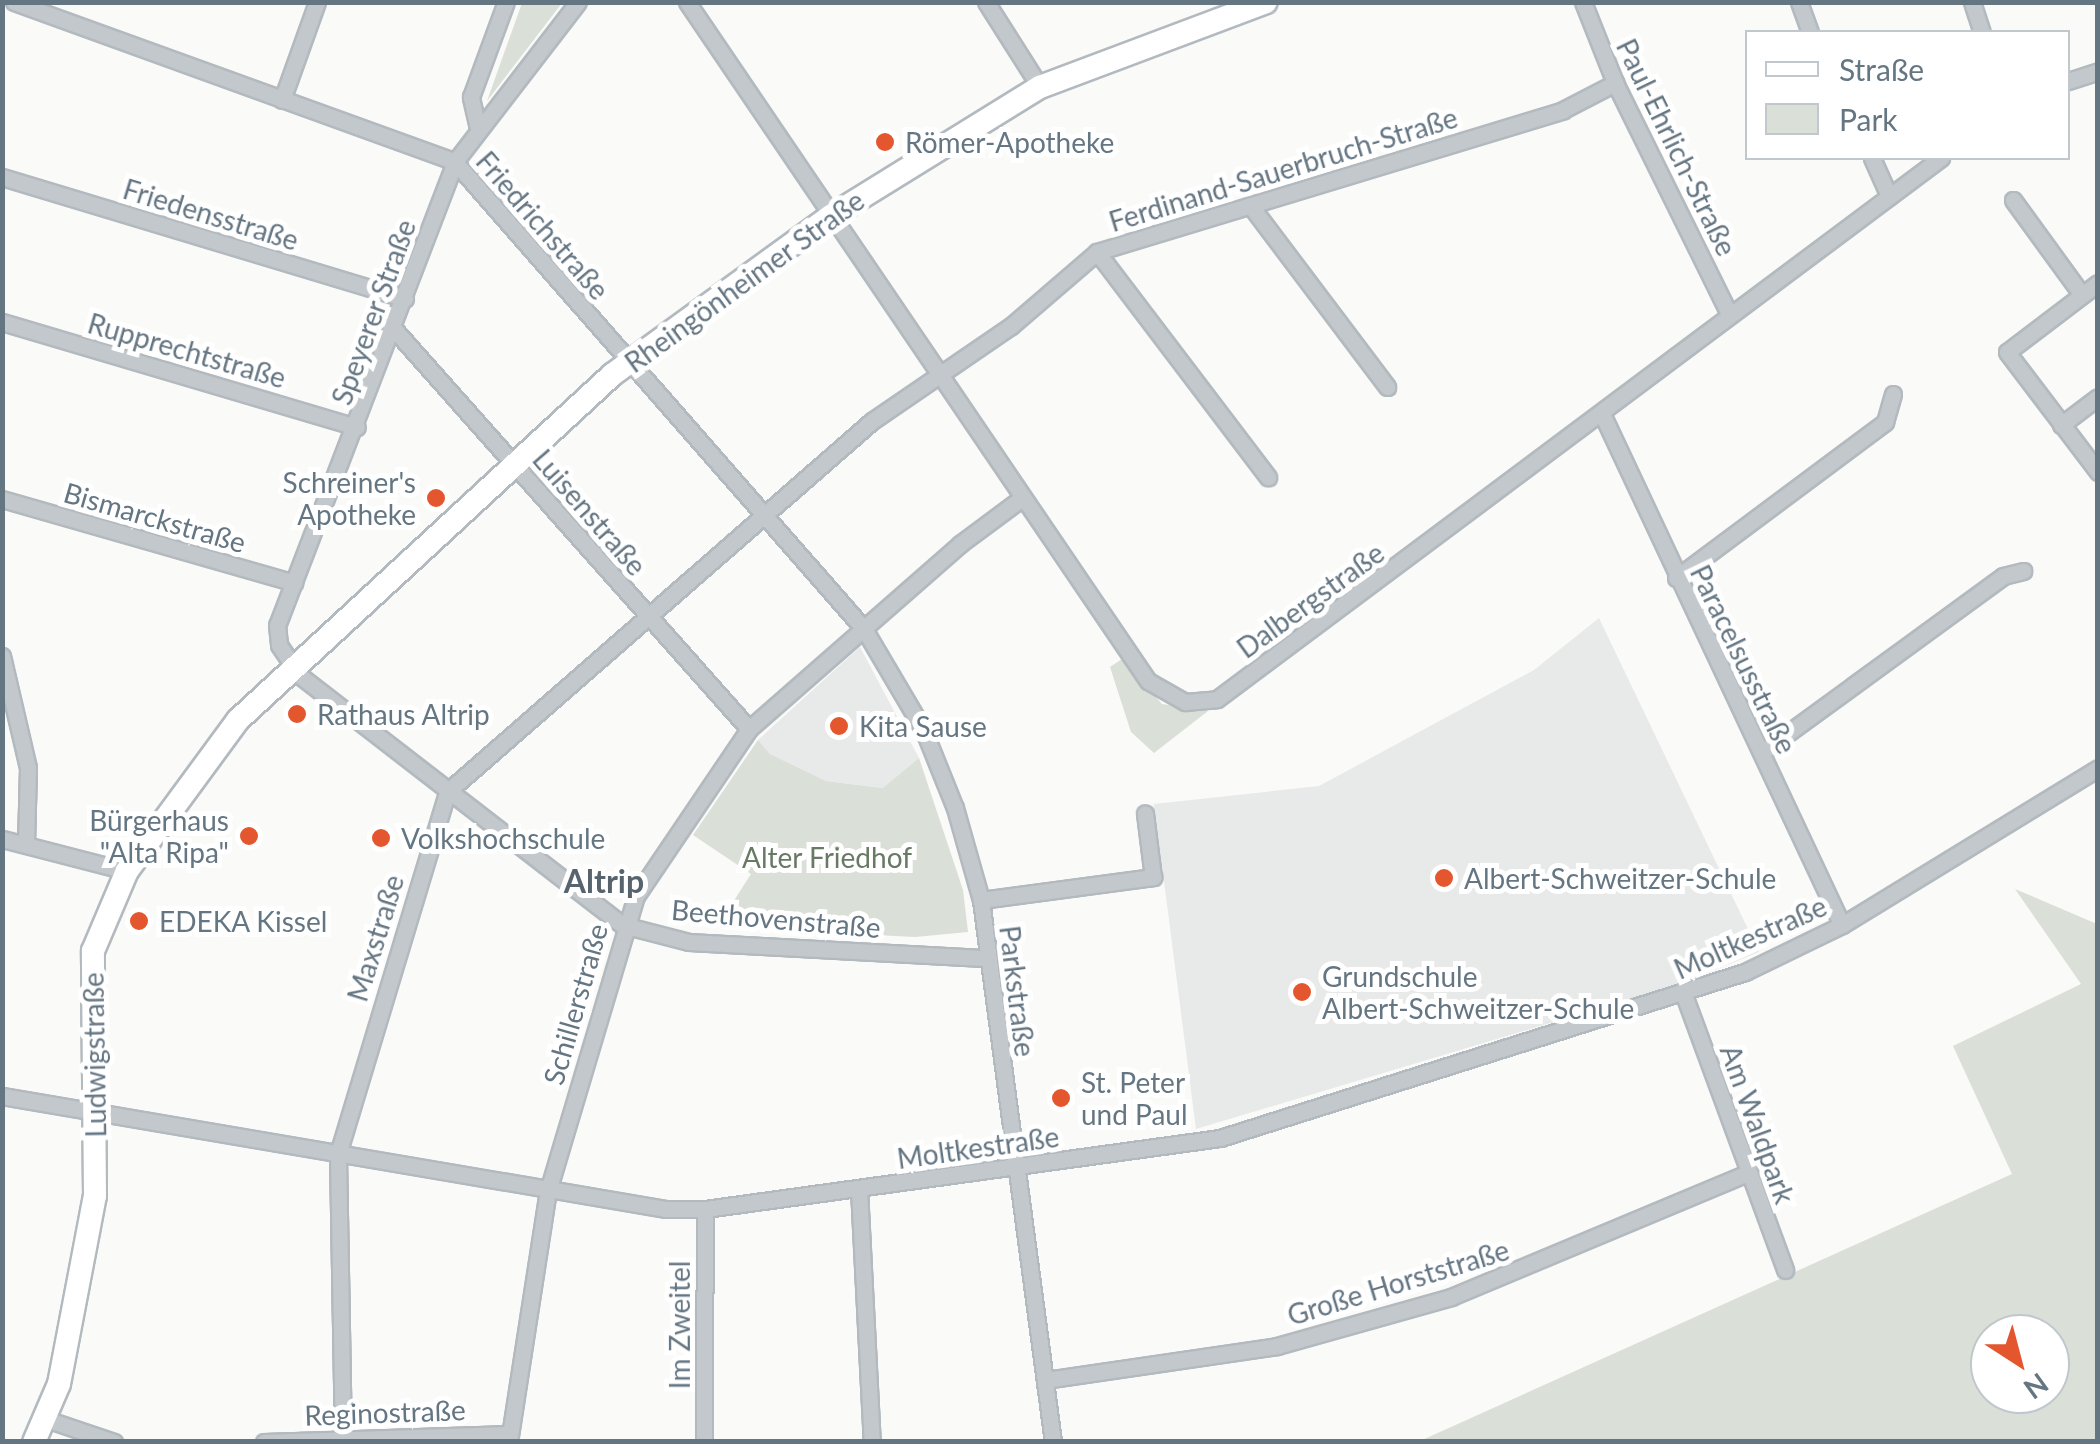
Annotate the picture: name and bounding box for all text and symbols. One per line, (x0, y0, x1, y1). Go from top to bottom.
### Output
legend (1745, 30, 2070, 160)
street label: Paul-Ehrlich-Straße (1610, 33, 1744, 261)
text: Straße (1839, 51, 1924, 87)
street label: Ferdinand-Sauerbruch-Straße (1105, 100, 1461, 238)
text: Park (1839, 101, 1898, 137)
place label: Römer-Apotheke (905, 125, 1114, 159)
marker: Römer-Apotheke (874, 131, 896, 153)
street label: Friedrichstraße (470, 144, 616, 306)
street label: Friedensstraße (119, 171, 303, 257)
street label: Rheingönheimer Straße (618, 183, 870, 379)
street label: Speyerer Straße (324, 215, 422, 409)
street label: Rupprechtstraße (84, 306, 290, 394)
street label: Luisenstraße (526, 442, 654, 582)
place label: Schreiner's Apotheke (283, 465, 416, 531)
street label: Bismarckstraße (60, 475, 250, 559)
marker: Schreiner's Apotheke (425, 487, 447, 509)
street label: Dalbergstraße (1230, 535, 1390, 665)
street label: Paracelsusstraße (1684, 559, 1804, 759)
place label: Rathaus Altrip (317, 697, 491, 731)
marker: Rathaus Altrip (286, 703, 308, 725)
place label: Kita Sause (859, 709, 987, 743)
marker: Kita Sause (828, 715, 850, 737)
place label: Bürgerhaus "Alta Ripa" (89, 803, 229, 869)
place label: Volkshochschule (401, 821, 605, 855)
marker: Bürgerhaus "Alta Ripa" (238, 825, 260, 847)
marker: Volkshochschule (370, 827, 392, 849)
park label: Alter Friedhof (742, 840, 912, 874)
place label: Albert-Schweitzer-Schule (1464, 861, 1776, 895)
district label: Altrip (564, 862, 644, 900)
marker: Albert-Schweitzer-Schule (1433, 867, 1455, 889)
street label: Maxstraße (340, 871, 410, 1005)
street label: Moltkestraße (1669, 888, 1831, 986)
street label: Beethovenstraße (670, 892, 882, 944)
place label: EDEKA Kissel (159, 904, 328, 938)
marker: EDEKA Kissel (128, 910, 150, 932)
street label: Schillerstraße (536, 920, 614, 1088)
street label: Parkstraße (993, 924, 1043, 1058)
place label: Grundschule Albert-Schweitzer-Schule (1322, 959, 1634, 1025)
street label: Ludwigstraße (76, 972, 112, 1138)
marker: Grundschule Albert-Schweitzer-Schule (1291, 981, 1313, 1003)
street label: Am Waldpark (1714, 1040, 1802, 1208)
place label: St. Peter und Paul (1081, 1065, 1188, 1131)
marker: St. Peter und Paul (1050, 1087, 1072, 1109)
street label: Moltkestraße (895, 1119, 1061, 1175)
street label: Große Horststraße (1283, 1232, 1513, 1332)
street label: Im Zweitel (662, 1261, 696, 1389)
north arrow (1970, 1314, 2070, 1414)
text: N (2018, 1367, 2055, 1407)
street label: Reginostraße (304, 1392, 466, 1432)

